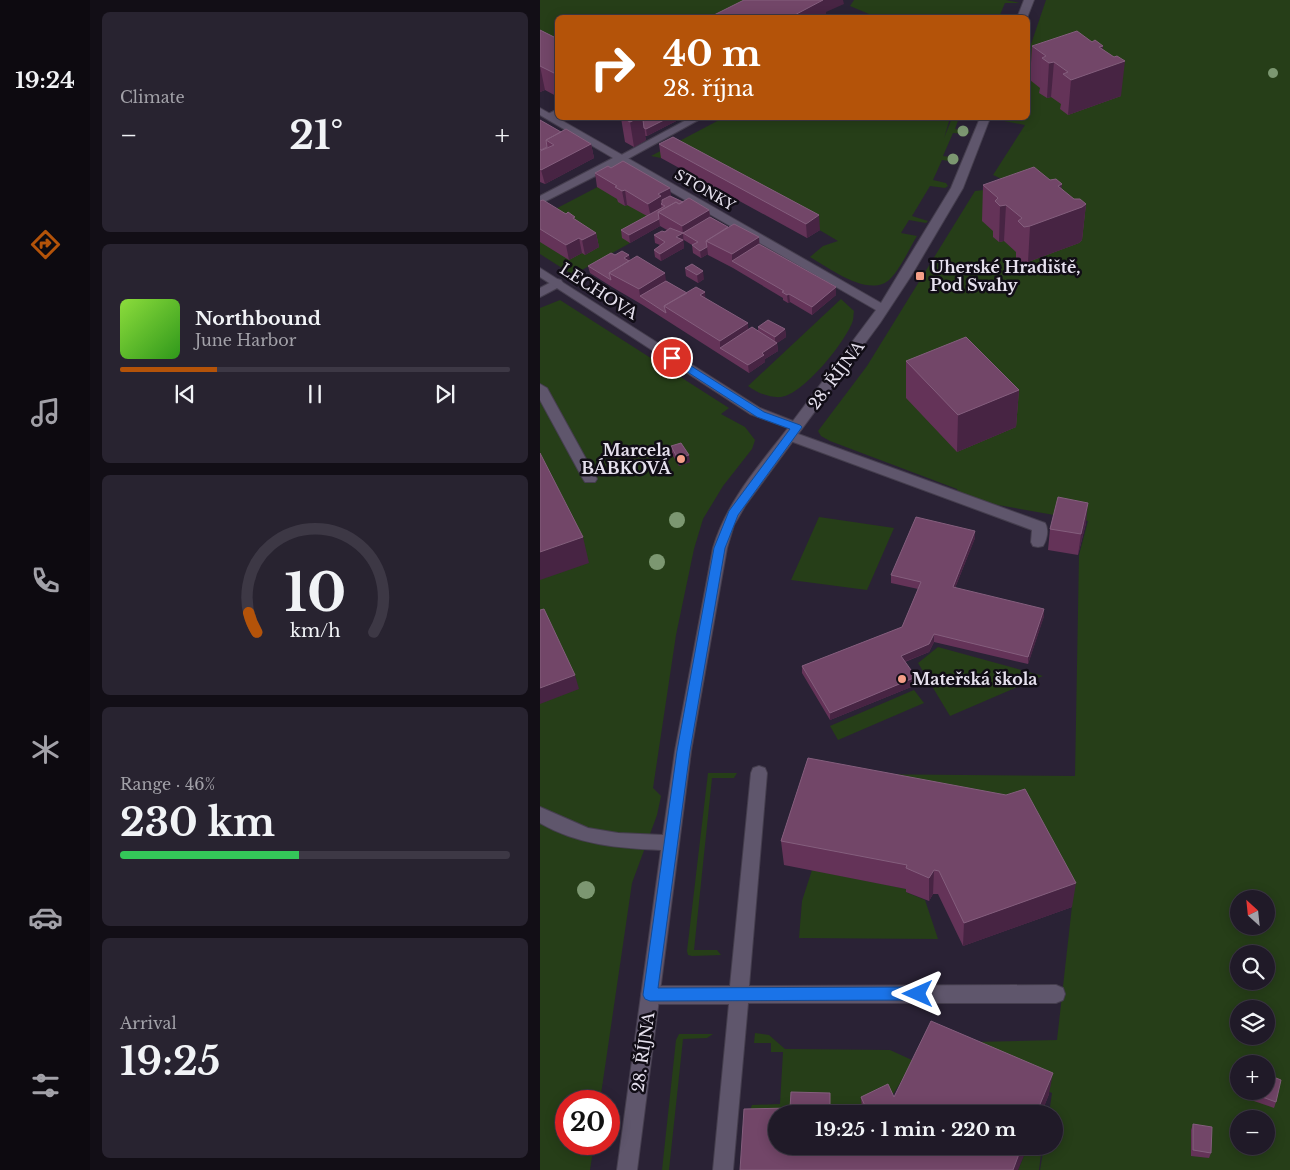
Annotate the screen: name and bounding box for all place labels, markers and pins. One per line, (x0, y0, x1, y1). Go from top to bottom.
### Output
place label: Uherské Hradiště, Pod Svahy (930, 257, 1080, 295)
marker: Uherské Hradiště, Pod Svahy (914, 270, 926, 282)
pin (651, 337, 693, 379)
place label: Marcela BÁBKOVÁ (581, 440, 672, 478)
marker: Marcela BÁBKOVÁ (675, 453, 687, 465)
place label: Mateřská škola (912, 669, 1038, 689)
marker: Mateřská škola (896, 673, 908, 685)

